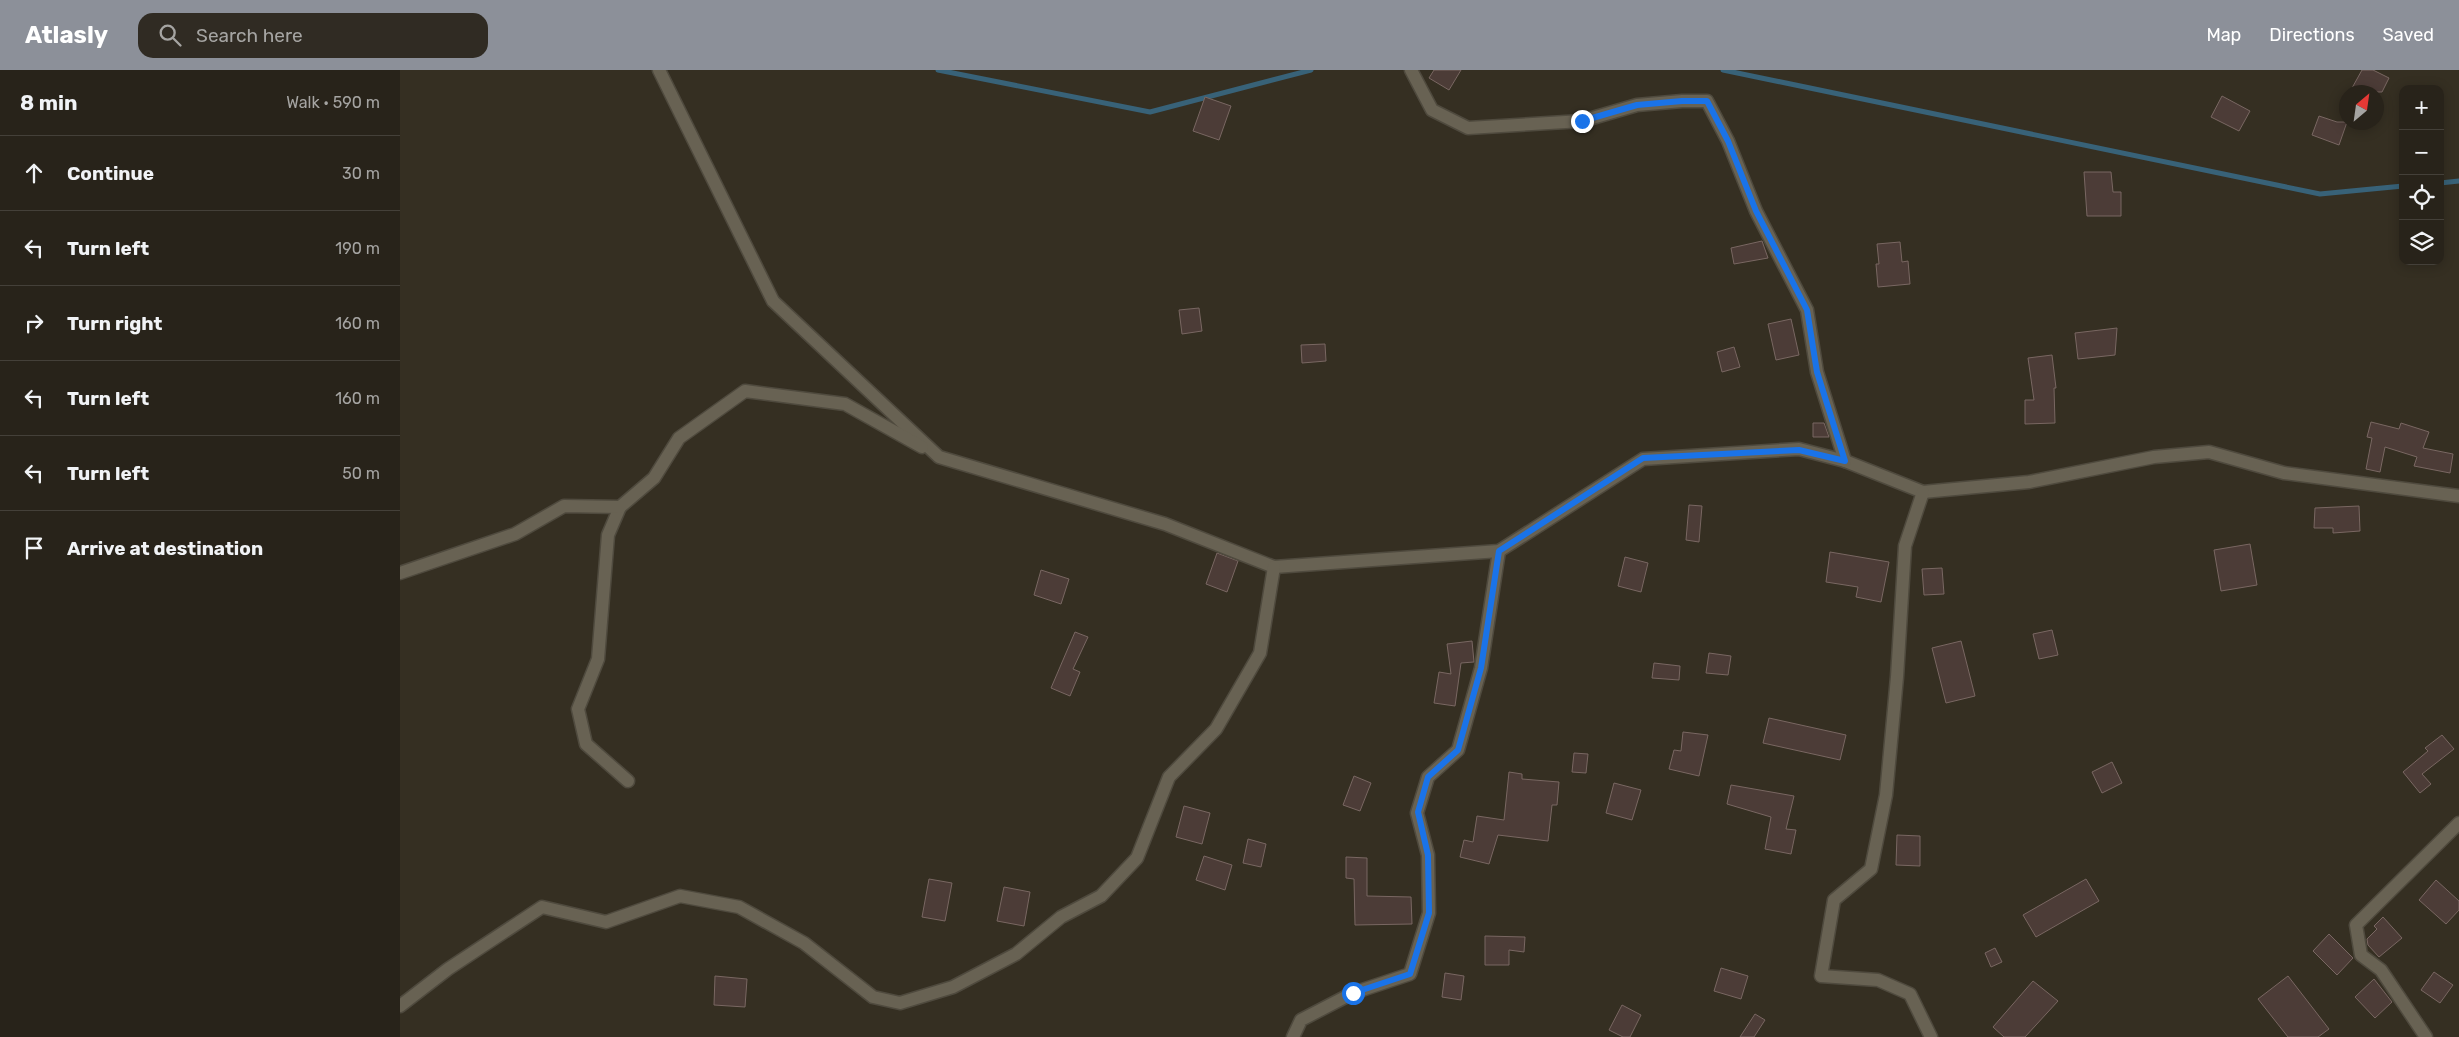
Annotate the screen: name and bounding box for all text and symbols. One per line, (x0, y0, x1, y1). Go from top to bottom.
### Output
search box (138, 13, 488, 58)
text: Atlasly (25, 21, 108, 49)
icon: search (156, 21, 184, 49)
text: Search here (196, 24, 303, 47)
text: Map (2206, 24, 2241, 46)
text: Directions (2269, 24, 2355, 46)
text: Saved (2383, 24, 2434, 46)
north arrow (2339, 85, 2384, 130)
map controls (2399, 85, 2444, 265)
button: + (2399, 85, 2444, 130)
text: 8 min (20, 90, 77, 115)
text: Walk · 590 m (286, 93, 380, 112)
route end (1571, 110, 1594, 133)
button: − (2399, 130, 2444, 175)
icon: ahead (20, 159, 48, 187)
text: Continue (67, 162, 154, 185)
text: 30 m (342, 164, 380, 183)
button: locate (2399, 175, 2444, 220)
button: layers (2399, 220, 2444, 265)
icon: left (20, 234, 48, 262)
text: Turn left (67, 237, 149, 260)
text: 190 m (335, 239, 380, 258)
icon: right (20, 309, 48, 337)
text: Turn right (67, 312, 162, 335)
text: 160 m (335, 314, 380, 333)
icon: left (20, 384, 48, 412)
text: Turn left (67, 387, 149, 410)
text: 160 m (335, 389, 380, 408)
icon: left (20, 459, 48, 487)
text: Turn left (67, 462, 149, 485)
text: 50 m (342, 464, 380, 483)
icon: arrive (20, 534, 48, 562)
text: Arrive at destination (67, 537, 263, 560)
route start (1342, 982, 1365, 1005)

